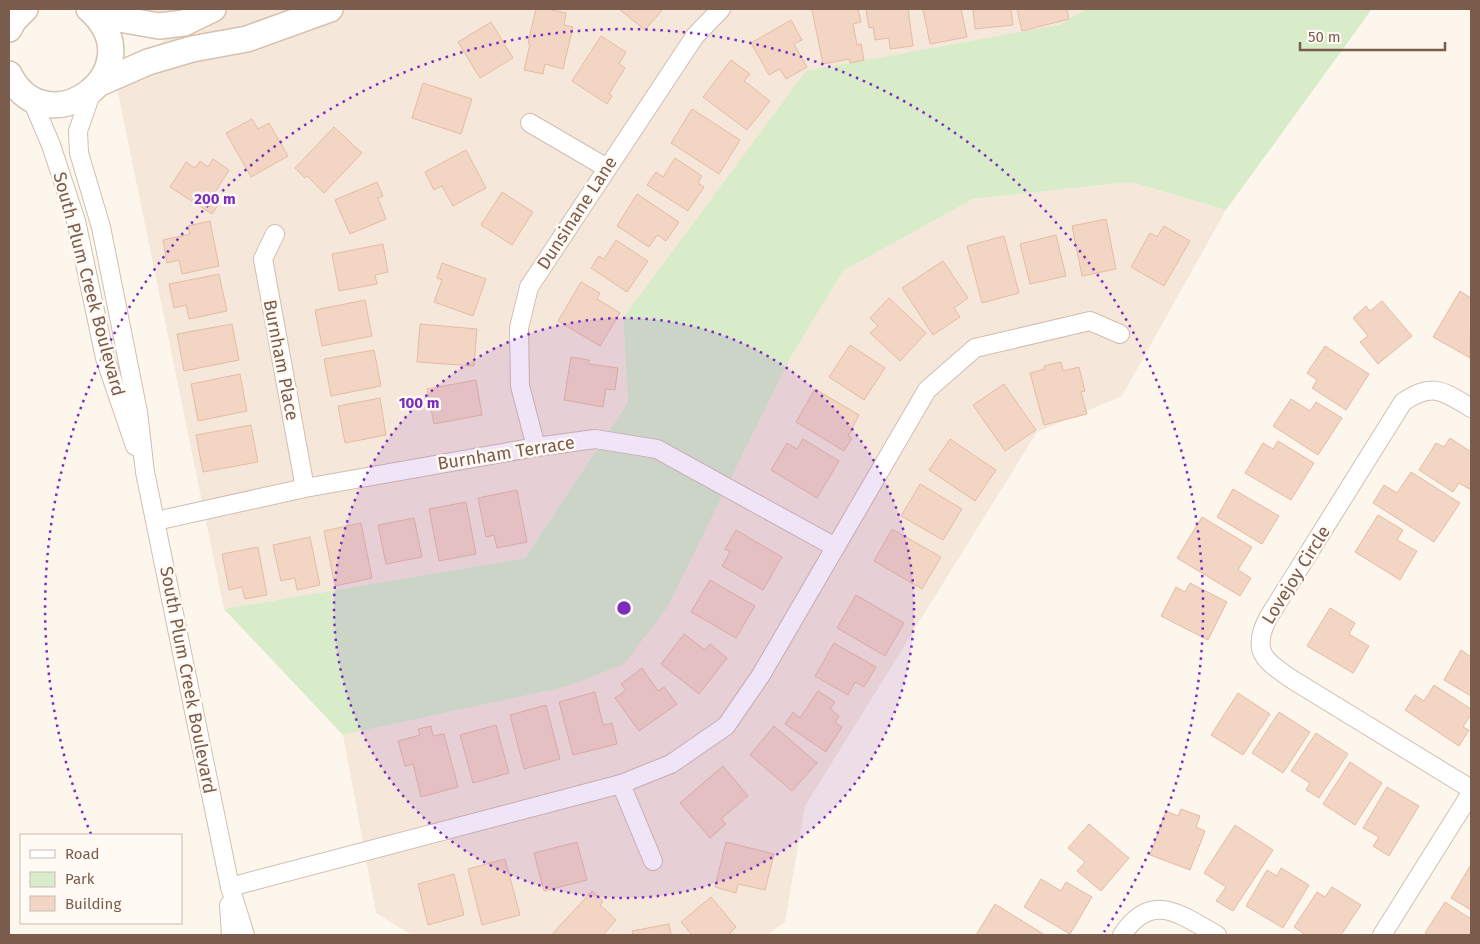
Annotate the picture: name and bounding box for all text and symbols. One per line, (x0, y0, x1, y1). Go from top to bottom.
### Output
scale bar (1300, 20, 1445, 52)
text: 50 m (1308, 28, 1341, 46)
street label: Dunsinane Lane (532, 152, 622, 274)
street label: South Plum Creek Boulevard (48, 170, 130, 398)
text: 200 m (194, 190, 236, 208)
street label: Burnham Place (258, 298, 304, 422)
text: 100 m (399, 394, 439, 412)
street label: Burnham Terrace (436, 431, 576, 475)
street label: Lovejoy Circle (1257, 522, 1335, 628)
street label: South Plum Creek Boulevard (155, 565, 221, 795)
centre of rings (615, 599, 633, 617)
legend (20, 834, 182, 924)
text: Road (65, 845, 100, 863)
text: Park (65, 870, 95, 888)
text: Building (65, 895, 121, 913)

